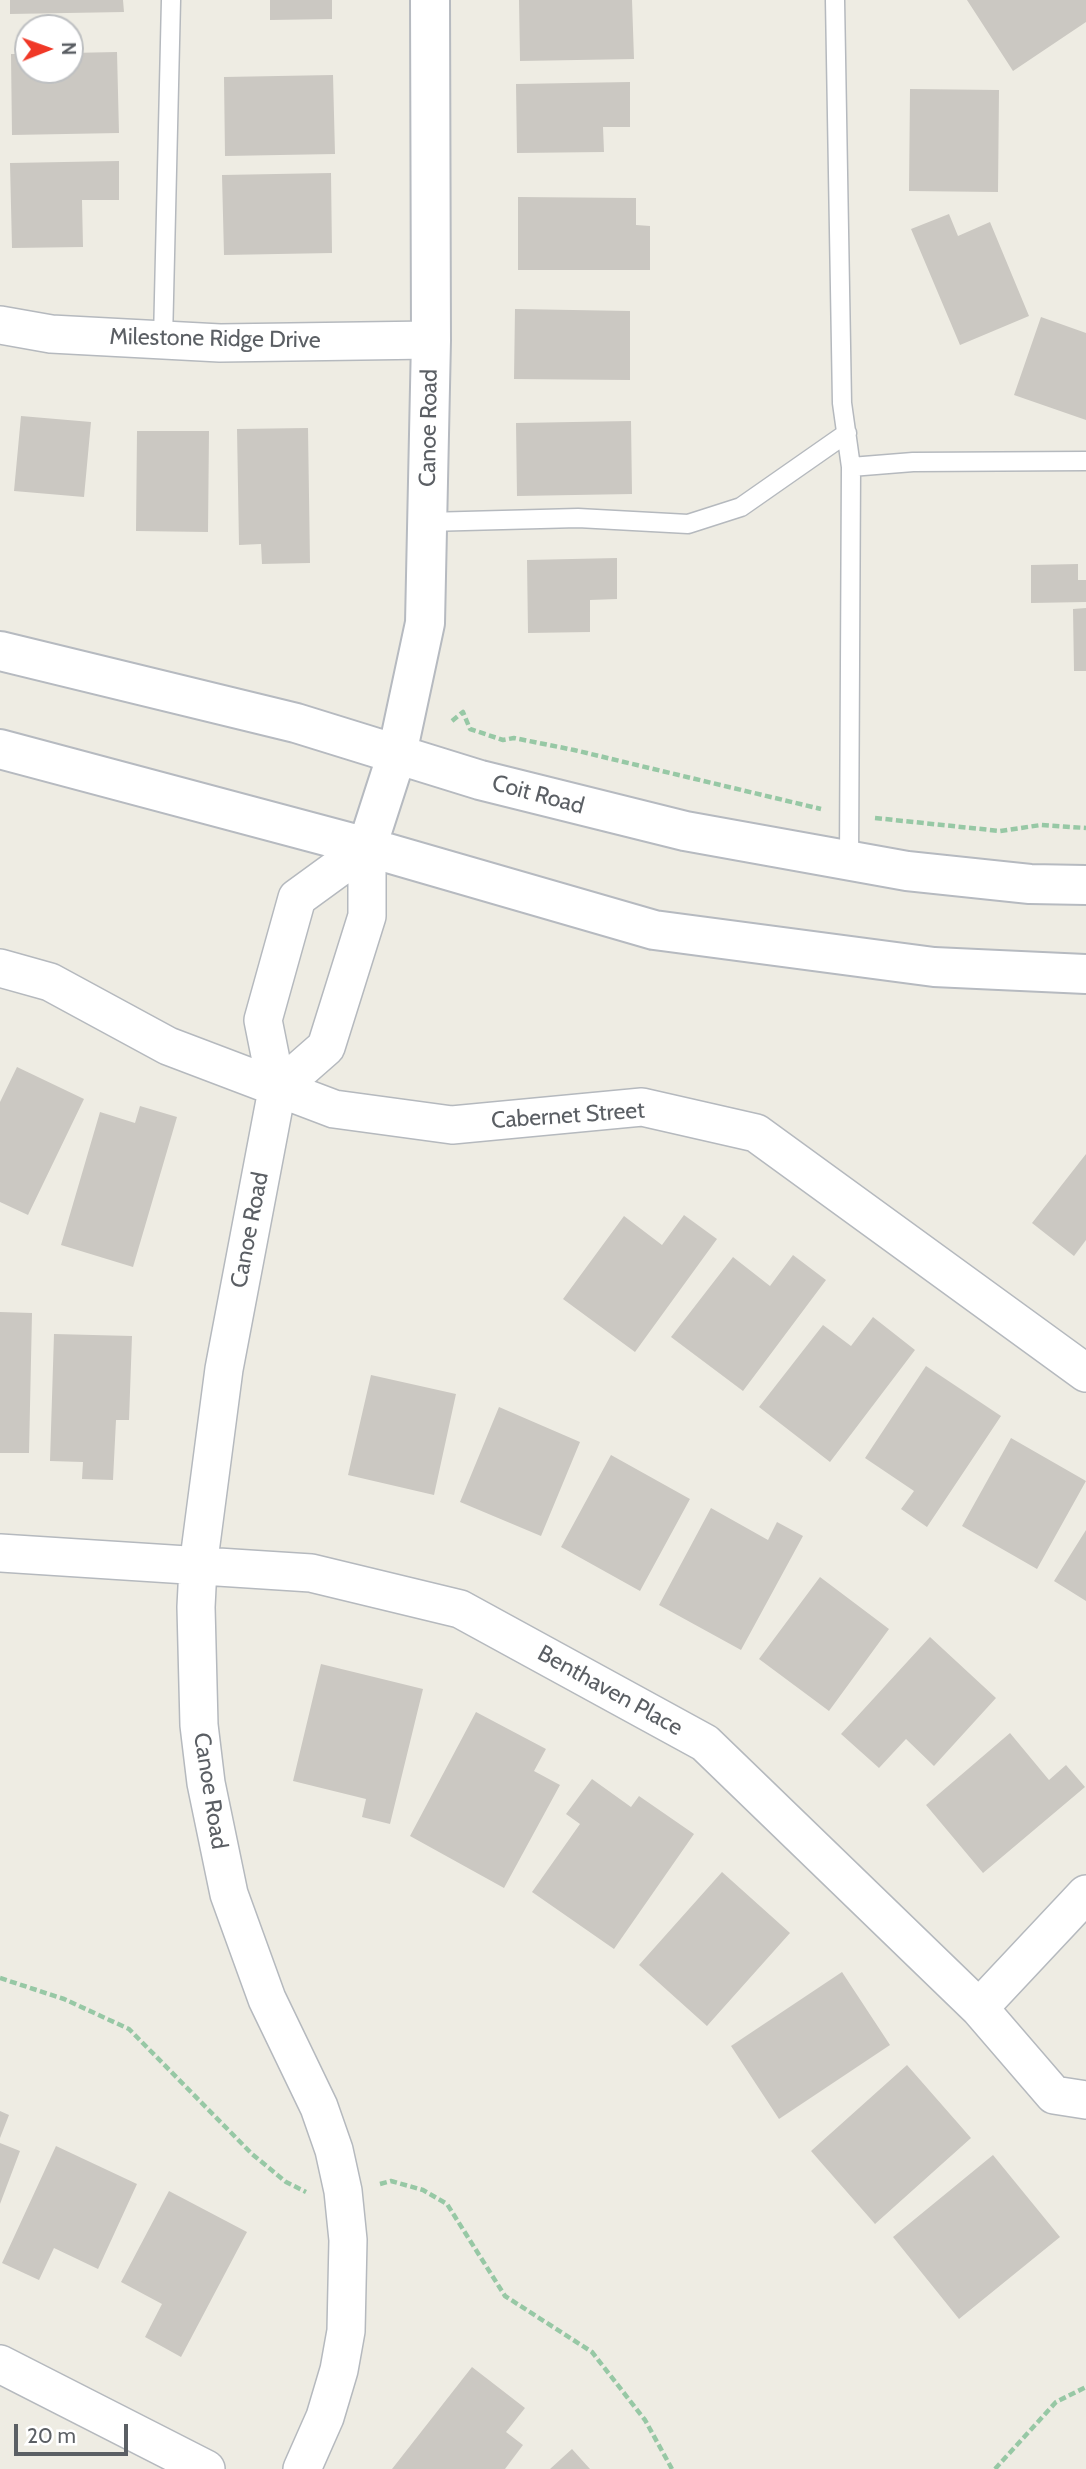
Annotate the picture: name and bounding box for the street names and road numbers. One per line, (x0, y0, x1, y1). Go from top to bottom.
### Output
street label: Milestone Ridge Drive (109, 323, 321, 355)
street label: Canoe Road (414, 369, 444, 487)
street label: Coit Road (489, 769, 587, 821)
street label: Cabernet Street (490, 1097, 646, 1135)
street label: Canoe Road (225, 1170, 275, 1290)
street label: Benthaven Place (533, 1640, 687, 1742)
street label: Canoe Road (187, 1731, 233, 1851)

